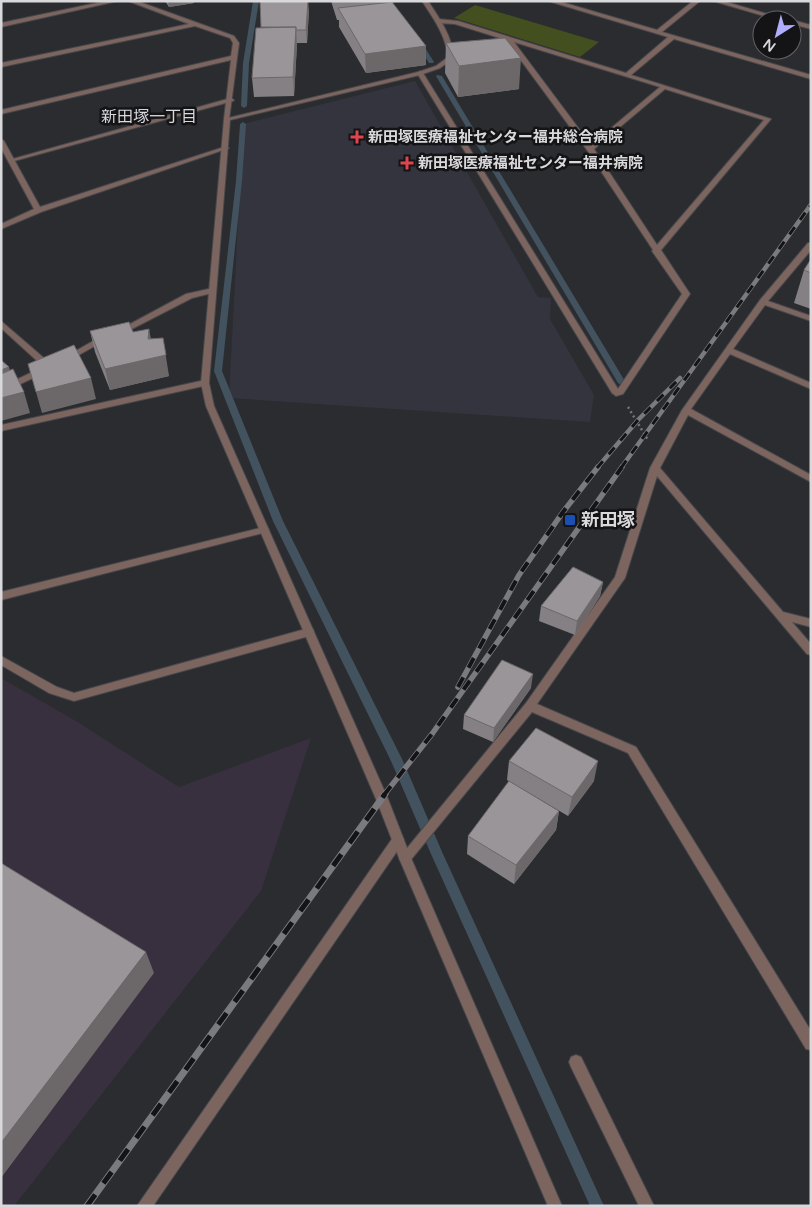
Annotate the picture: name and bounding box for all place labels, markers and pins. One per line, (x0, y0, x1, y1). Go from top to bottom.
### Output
place label: 新田塚医療福祉センター福井総合病院 (368, 128, 623, 146)
marker: 新田塚医療福祉センター福井総合病院 (350, 130, 364, 144)
place label: 新田塚医療福祉センター福井病院 (418, 154, 643, 172)
marker: 新田塚医療福祉センター福井病院 (400, 156, 414, 170)
place label: 新田塚 (581, 509, 635, 531)
marker: 新田塚 (563, 513, 577, 527)

